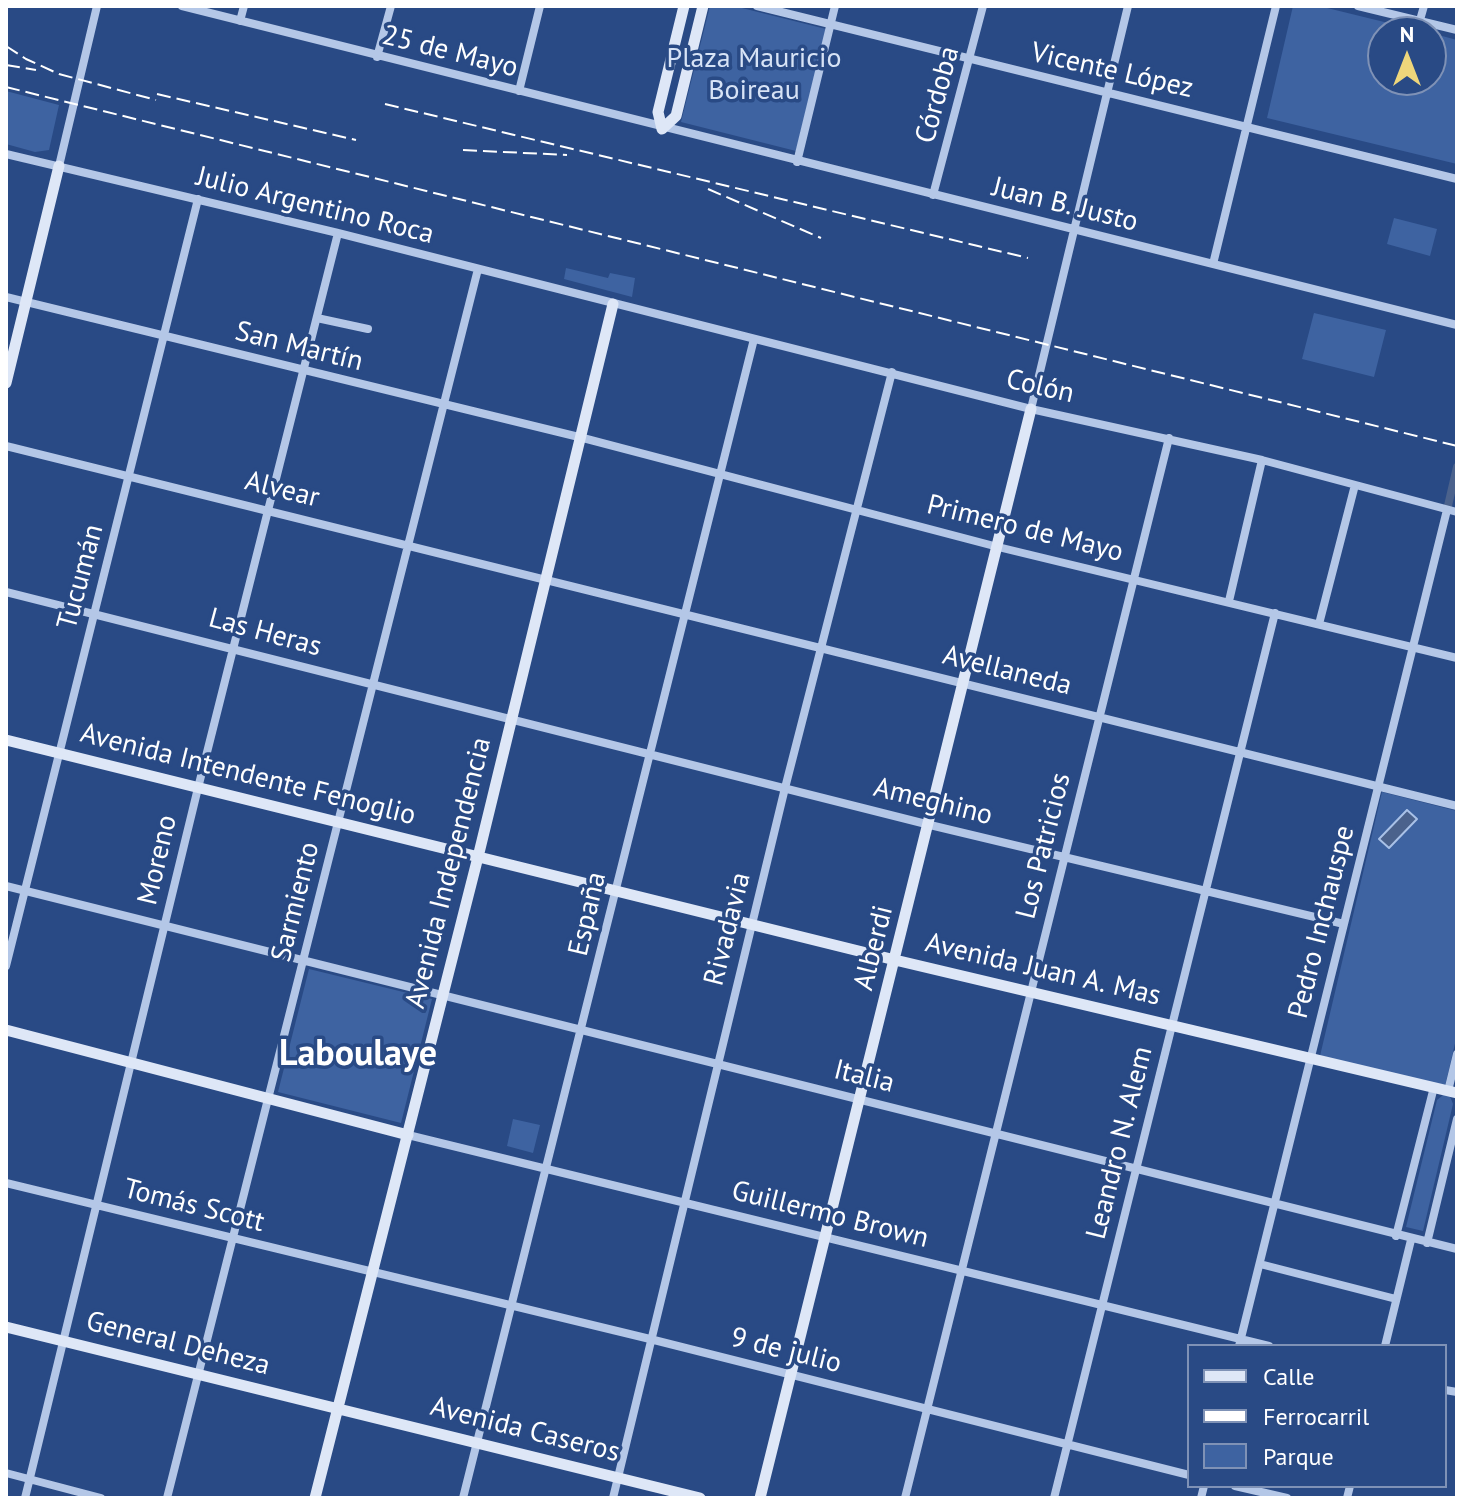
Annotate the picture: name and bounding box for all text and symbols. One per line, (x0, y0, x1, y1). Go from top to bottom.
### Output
north arrow (1367, 16, 1447, 96)
street label: 25 de Mayo (379, 19, 521, 85)
text: N (1400, 20, 1414, 48)
street label: Vicente López (1028, 36, 1196, 106)
park label: Plaza Mauricio Boireau (667, 42, 841, 108)
street label: Córdoba (909, 43, 967, 147)
street label: Julio Argentino Roca (193, 160, 437, 252)
street label: Juan B. Justo (989, 171, 1141, 239)
street label: San Martín (232, 315, 366, 379)
street label: Colón (1003, 363, 1077, 411)
street label: Alvear (241, 465, 323, 515)
street label: Primero de Mayo (923, 488, 1127, 570)
street label: Tucumán (51, 521, 111, 633)
street label: Las Heras (205, 602, 325, 664)
street label: Avellaneda (939, 639, 1075, 703)
street label: Avenida Intendente Fenoglio (77, 717, 419, 833)
street label: Avenida Independencia (399, 734, 499, 1012)
street label: Los Patricios (1010, 770, 1078, 922)
street label: Ameghino (870, 771, 996, 833)
street label: Moreno (131, 812, 185, 908)
street label: Pedro Inchauspe (1282, 822, 1362, 1022)
street label: Sarmiento (265, 839, 327, 965)
street label: España (562, 869, 614, 959)
street label: Rivadavia (698, 869, 758, 989)
street label: Alberdi (847, 902, 901, 994)
street label: Avenida Juan A. Mas (922, 927, 1164, 1013)
district label: Laboulaye (279, 1033, 437, 1077)
street label: Leandro N. Alem (1080, 1043, 1160, 1243)
street label: Italia (830, 1053, 898, 1101)
street label: Tomás Scott (120, 1172, 268, 1240)
street label: Guillermo Brown (728, 1174, 932, 1256)
street label: General Deheza (83, 1305, 273, 1383)
street label: 9 de julio (727, 1321, 845, 1381)
legend (1187, 1344, 1447, 1488)
text: Calle (1263, 1361, 1314, 1392)
street label: Avenida Caseros (427, 1390, 623, 1470)
text: Ferrocarril (1263, 1401, 1369, 1432)
text: Parque (1263, 1441, 1334, 1472)

